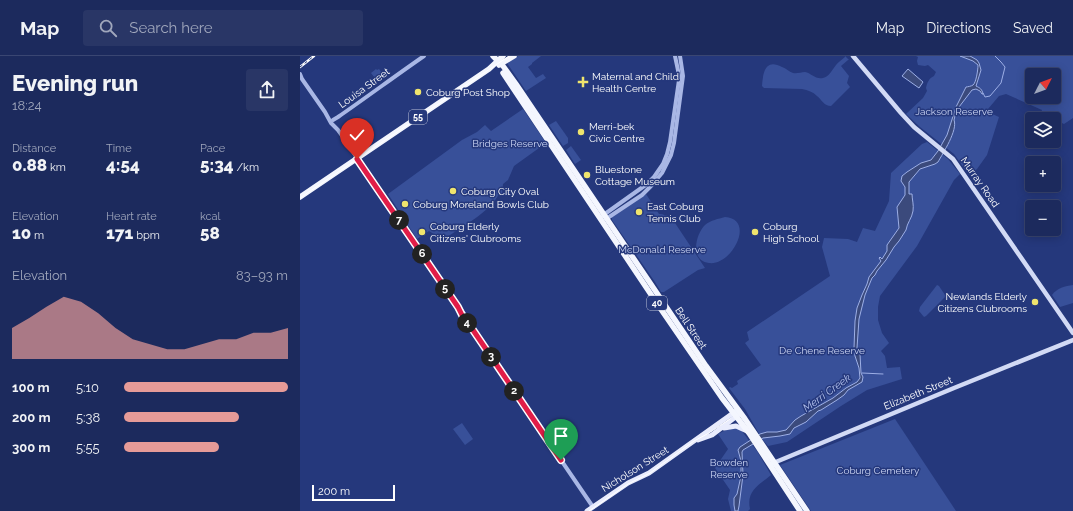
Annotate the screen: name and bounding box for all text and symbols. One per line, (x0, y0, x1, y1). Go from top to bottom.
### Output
search box (83, 10, 363, 46)
text: Map (20, 17, 59, 39)
icon: search (97, 17, 119, 39)
text: Search here (129, 19, 213, 37)
text: Map (876, 20, 904, 36)
text: Directions (926, 20, 991, 36)
text: Saved (1013, 20, 1053, 36)
street label: Louisa Street (336, 65, 392, 110)
north arrow (1025, 68, 1061, 104)
map controls (1025, 68, 1061, 236)
button: share (246, 69, 288, 111)
text: Evening run (12, 70, 138, 96)
place label: Maternal and Child Health Centre (592, 71, 679, 94)
marker: Maternal and Child Health Centre (577, 76, 589, 88)
marker: Coburg Post Shop (413, 87, 423, 97)
place label: Coburg Post Shop (426, 87, 510, 98)
text: 18:24 (12, 98, 42, 113)
park label: Jackson Reserve (915, 106, 993, 117)
road number: 55 (409, 110, 427, 124)
button: layers (1025, 112, 1061, 148)
pin (340, 118, 374, 159)
place label: Merri-bek Civic Centre (589, 121, 645, 144)
icon: check (346, 124, 368, 146)
marker: Merri-bek Civic Centre (576, 127, 586, 137)
park label: Bridges Reserve (472, 138, 548, 149)
text: Distance (12, 142, 56, 155)
text: Time (106, 142, 132, 155)
text: Pace (200, 142, 225, 155)
text: 0.88 (12, 155, 47, 175)
text: 4:54 (106, 155, 140, 175)
text: 5:34 (200, 155, 234, 175)
street label: Murray Road (959, 155, 1001, 209)
button: + (1025, 156, 1061, 192)
text: km (47, 161, 66, 174)
text: /km (234, 161, 259, 174)
place label: Bluestone Cottage Museum (595, 164, 675, 187)
marker: Bluestone Cottage Museum (582, 170, 592, 180)
marker: Coburg City Oval (448, 186, 458, 196)
place label: Coburg City Oval (461, 186, 539, 197)
marker: Coburg Moreland Bowls Club (400, 199, 410, 209)
place label: Coburg Moreland Bowls Club (413, 199, 549, 210)
button: − (1025, 200, 1061, 236)
place label: East Coburg Tennis Club (647, 201, 704, 224)
marker: East Coburg Tennis Club (634, 207, 644, 217)
text: Elevation (12, 210, 59, 223)
text: Heart rate (106, 210, 157, 223)
text: kcal (200, 210, 221, 223)
pin: 7 (389, 210, 409, 230)
text: 7 (396, 213, 402, 226)
place label: Coburg Elderly Citizens' Clubrooms (430, 221, 521, 244)
place label: Coburg High School (763, 221, 819, 244)
text: 10 (12, 223, 31, 243)
text: 171 (106, 223, 133, 243)
text: 58 (200, 223, 220, 243)
marker: Coburg Elderly Citizens' Clubrooms (417, 227, 427, 237)
marker: Coburg High School (750, 227, 760, 237)
text: m (31, 229, 44, 242)
text: bpm (133, 229, 160, 242)
pin: 6 (412, 244, 432, 264)
park label: McDonald Reserve (618, 244, 706, 255)
text: 6 (419, 247, 425, 260)
text: Elevation (12, 268, 67, 283)
text: 83–93 m (236, 268, 288, 283)
pin: 5 (435, 279, 455, 299)
text: 5 (442, 282, 448, 295)
place label: Newlands Elderly Citizens Clubrooms (938, 291, 1028, 314)
road number: 40 (647, 296, 667, 310)
marker: Newlands Elderly Citizens Clubrooms (1030, 297, 1040, 307)
street label: Bell Street (673, 305, 709, 351)
pin: 4 (457, 313, 477, 333)
text: 4 (464, 316, 470, 329)
park label: De Chene Reserve (779, 345, 865, 356)
pin: 3 (481, 347, 501, 367)
text: 3 (488, 350, 494, 363)
water label: Merri Creek (800, 371, 854, 415)
street label: Elizabeth Street (882, 374, 954, 412)
text: 100 m (12, 380, 50, 395)
text: 5:10 (76, 380, 99, 395)
pin: 2 (504, 381, 524, 401)
text: 2 (511, 384, 517, 397)
text: 200 m (12, 410, 51, 425)
text: 5:38 (76, 410, 100, 425)
pin (544, 419, 578, 460)
icon: arrive (550, 425, 572, 447)
text: 300 m (12, 440, 50, 455)
text: 5:55 (76, 440, 100, 455)
street label: Nicholson Street (600, 444, 671, 494)
park label: Bowden Reserve (710, 457, 748, 480)
park label: Coburg Cemetery (837, 465, 920, 476)
scale bar (312, 483, 395, 502)
text: 200 m (318, 485, 350, 498)

